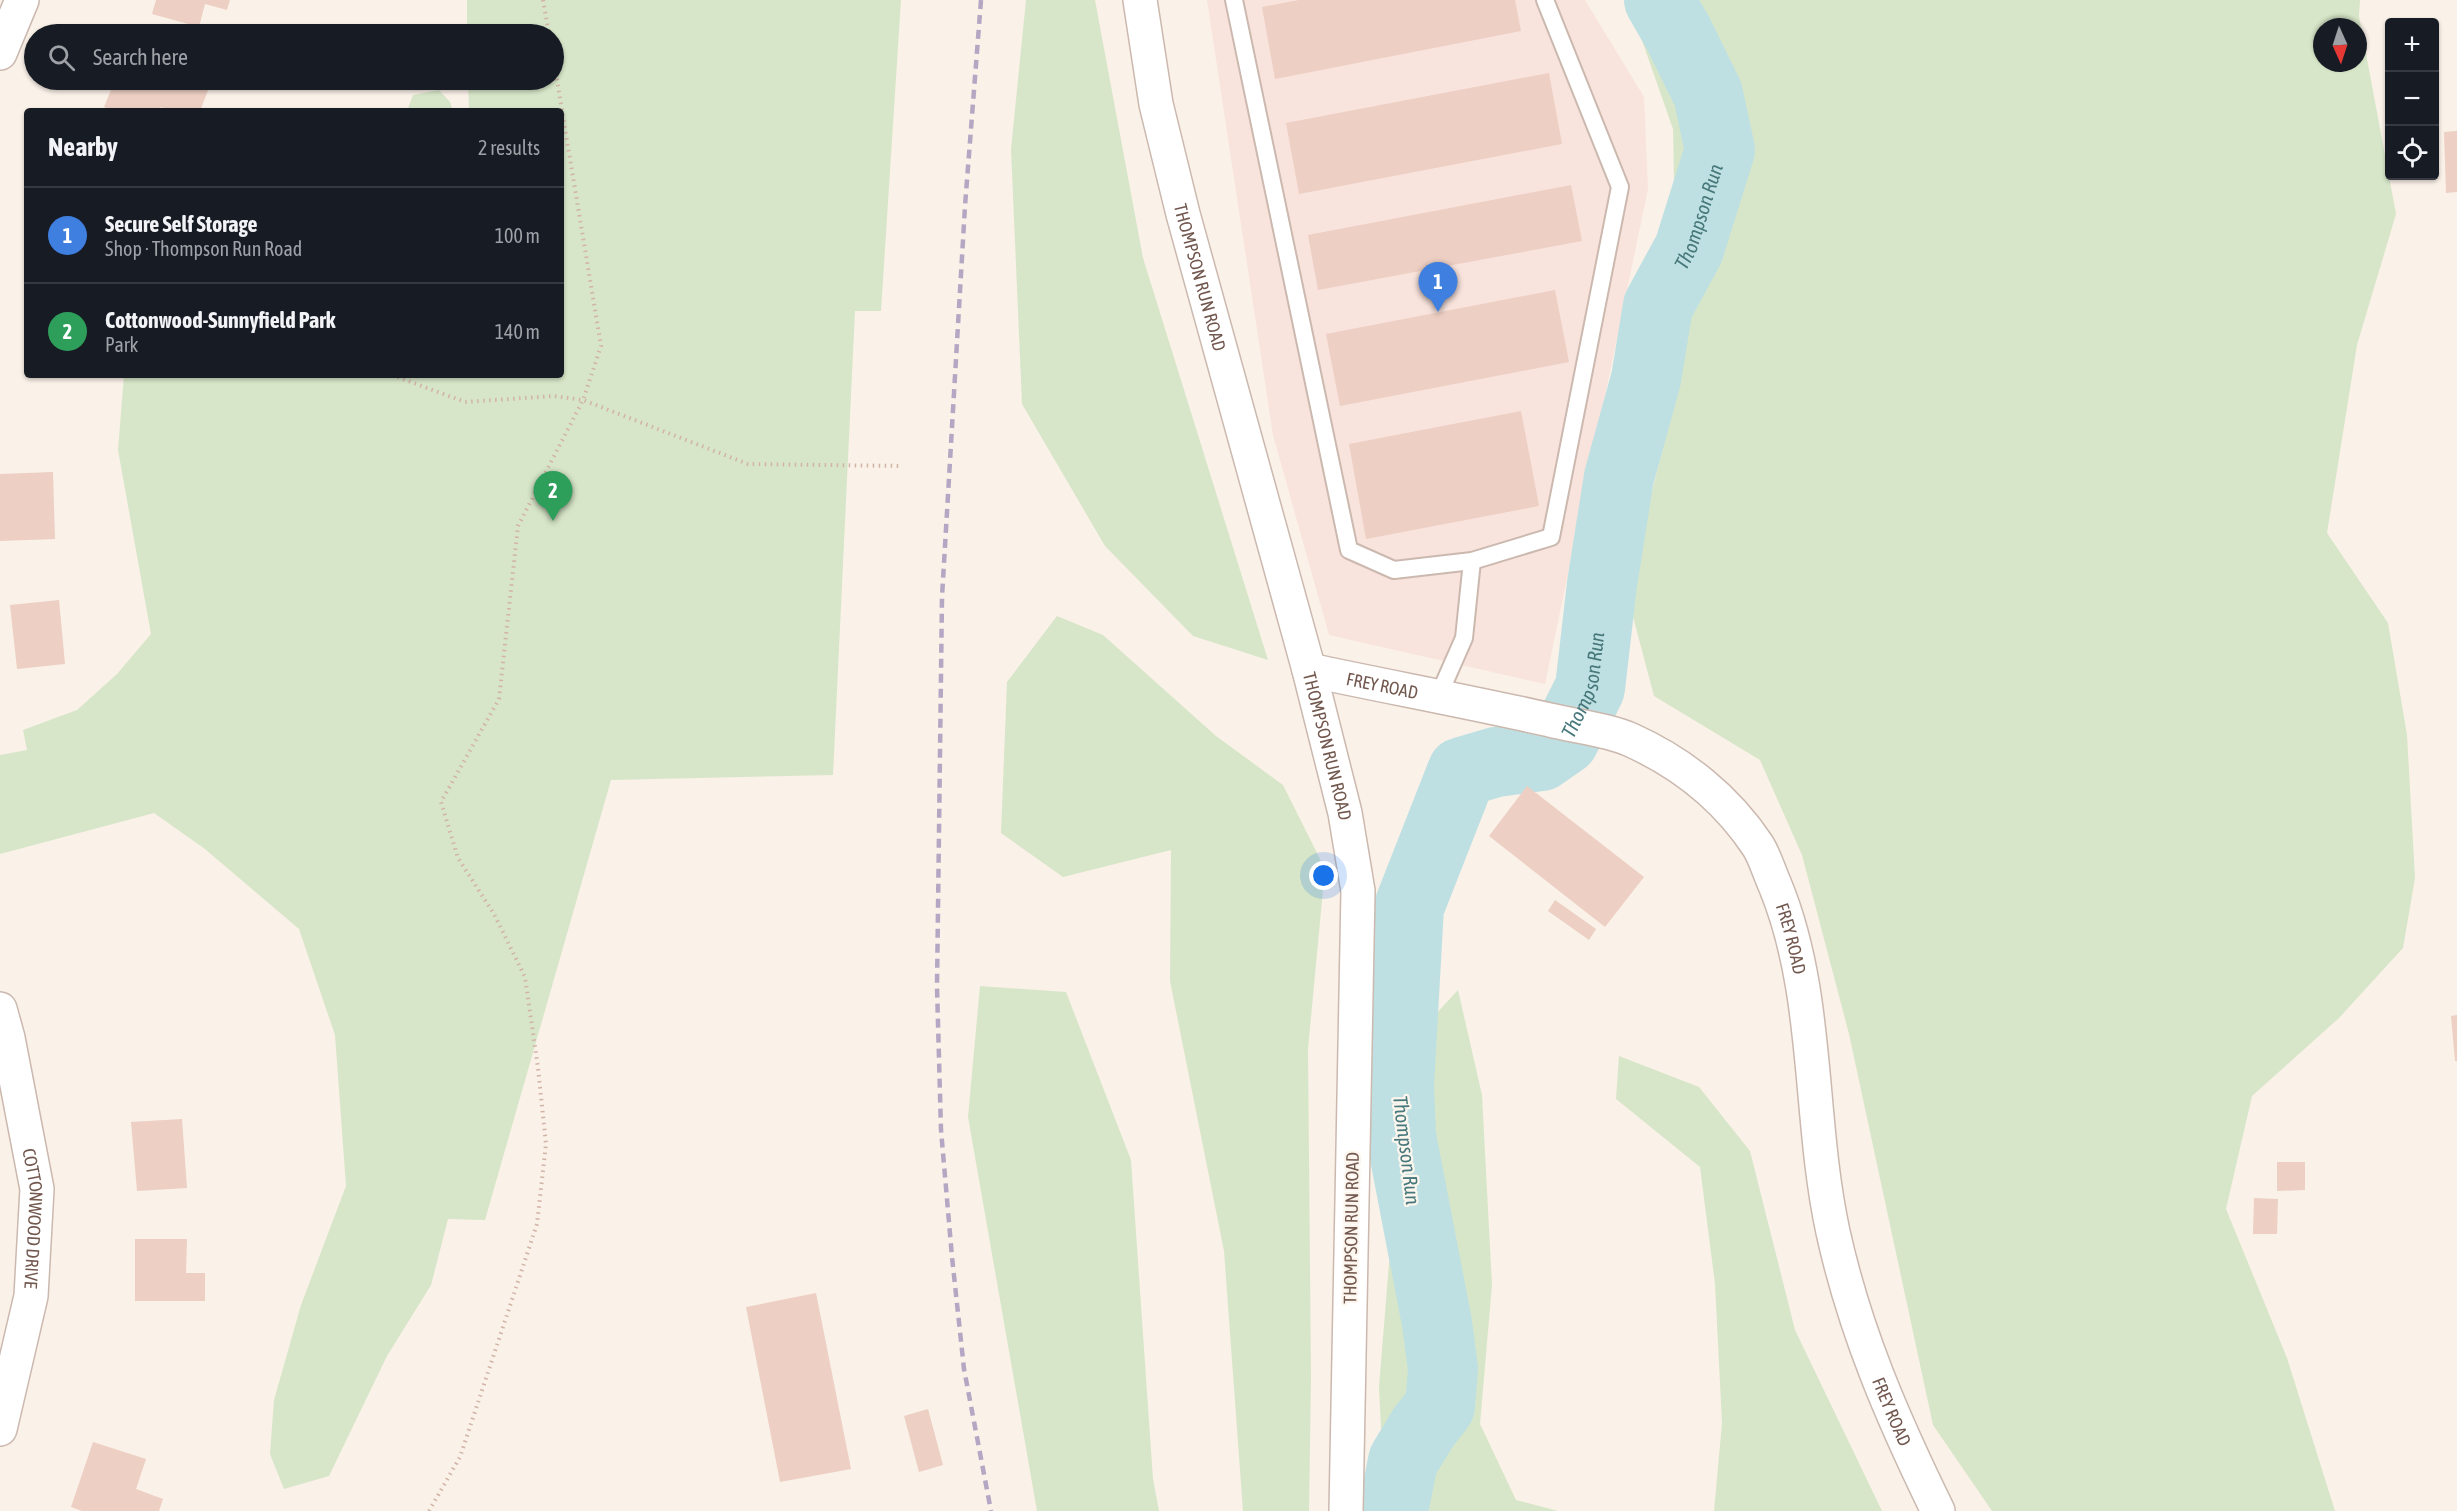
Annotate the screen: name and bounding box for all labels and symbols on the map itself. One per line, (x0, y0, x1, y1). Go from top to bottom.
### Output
north arrow (2313, 18, 2367, 72)
water label: Thompson Run (1669, 161, 1727, 273)
street label: THOMPSON RUN ROAD (1170, 201, 1231, 353)
pin: 1 (1418, 262, 1458, 312)
pin: 2 (534, 472, 572, 521)
water label: Thompson Run (1556, 631, 1608, 741)
street label: FREY ROAD (1345, 668, 1420, 703)
street label: THOMPSON RUN ROAD (1299, 670, 1356, 822)
your location (1309, 861, 1338, 890)
street label: FREY ROAD (1772, 900, 1811, 976)
water label: Thompson Run (1389, 1094, 1425, 1206)
street label: COTTONWOOD DRIVE (19, 1146, 48, 1289)
street label: THOMPSON RUN ROAD (1339, 1152, 1363, 1304)
street label: FREY ROAD (1868, 1374, 1916, 1449)

